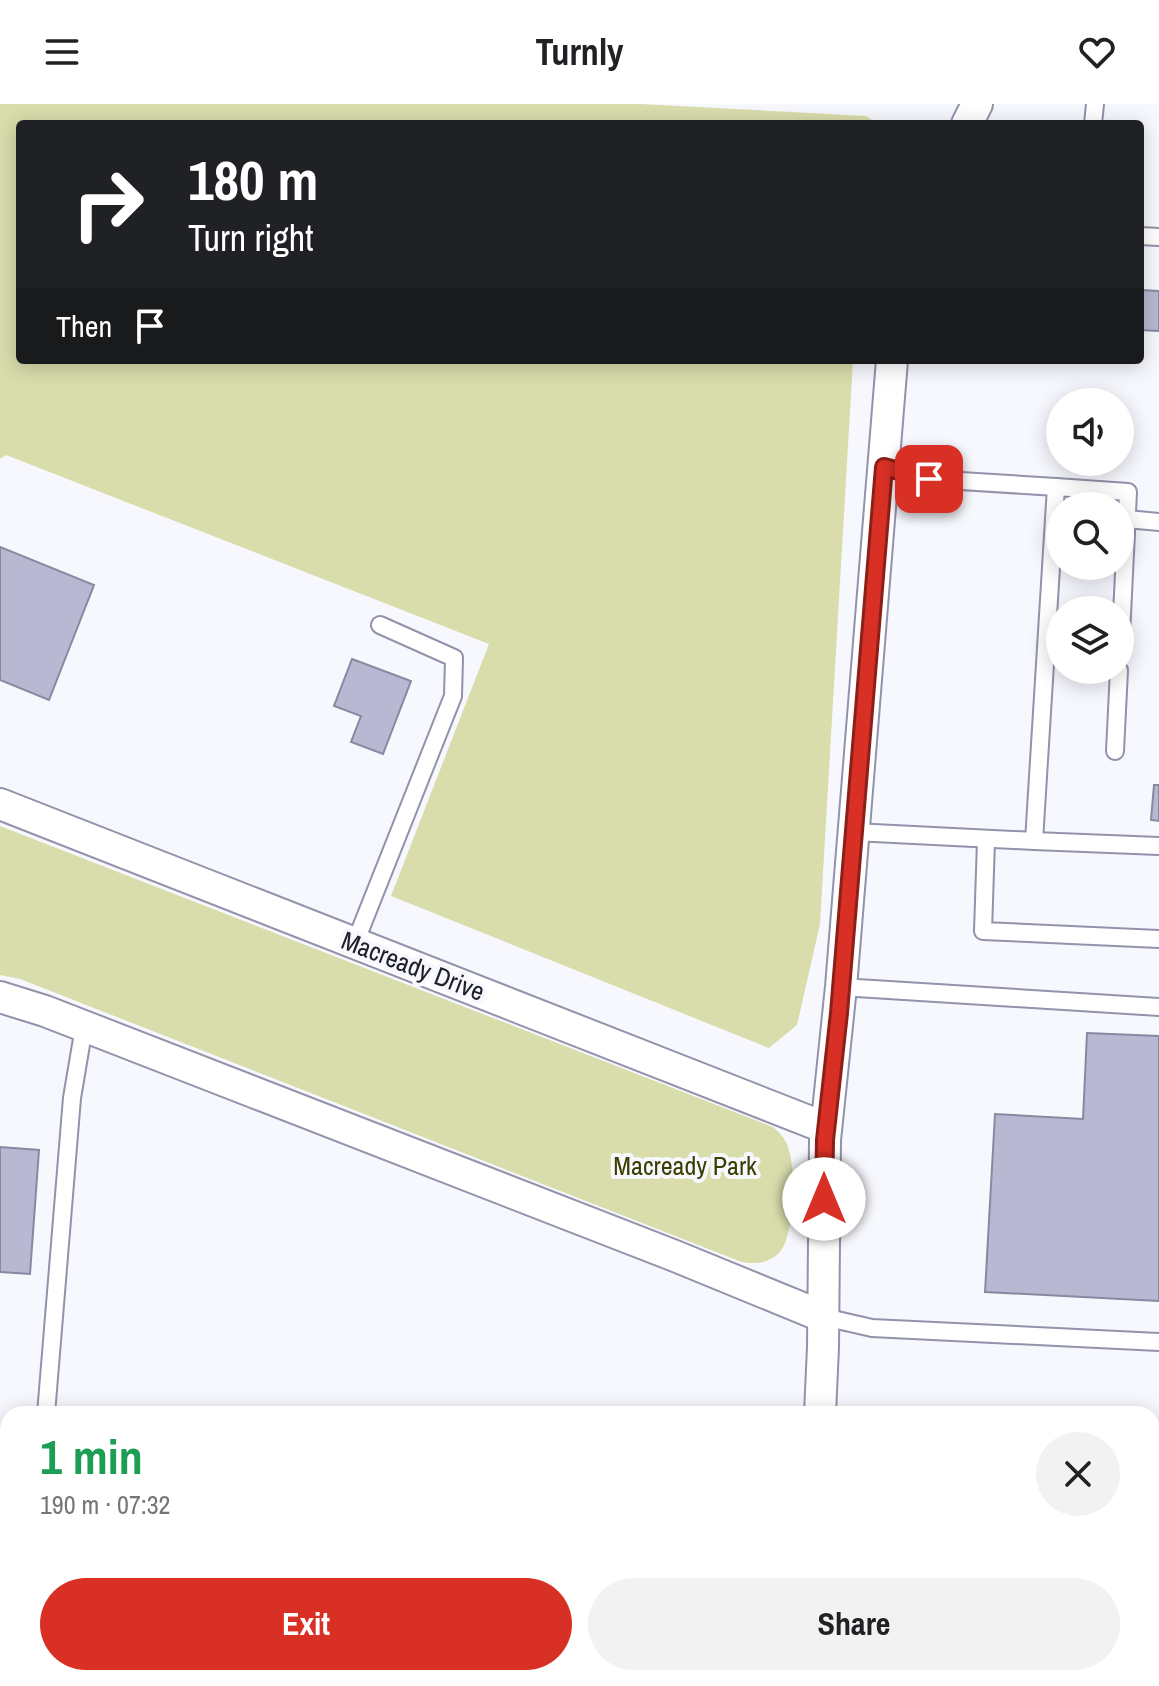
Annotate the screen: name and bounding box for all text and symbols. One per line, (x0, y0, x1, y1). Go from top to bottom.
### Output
text: Turnly (535, 28, 624, 76)
icon: menu (40, 30, 84, 74)
icon: heart (1075, 30, 1119, 74)
text: 180 m (188, 142, 318, 217)
icon: right (56, 152, 160, 256)
text: Turn right (188, 214, 313, 262)
icon: arrive (128, 304, 172, 348)
text: Then (56, 306, 112, 346)
map controls (1046, 388, 1134, 684)
button: sound (1046, 388, 1134, 476)
pin (895, 445, 963, 513)
icon: arrive (907, 457, 951, 501)
button: search (1046, 492, 1134, 580)
button: layers (1046, 596, 1134, 684)
street label: Macready Drive (337, 922, 490, 1009)
park label: Macready Park (613, 1148, 757, 1183)
position arrow (782, 1157, 866, 1241)
text: 1 min (40, 1424, 143, 1489)
button: close (1036, 1432, 1120, 1516)
text: 190 m · 07:32 (40, 1487, 170, 1522)
button: Exit (40, 1578, 572, 1670)
button: Share (588, 1578, 1120, 1670)

